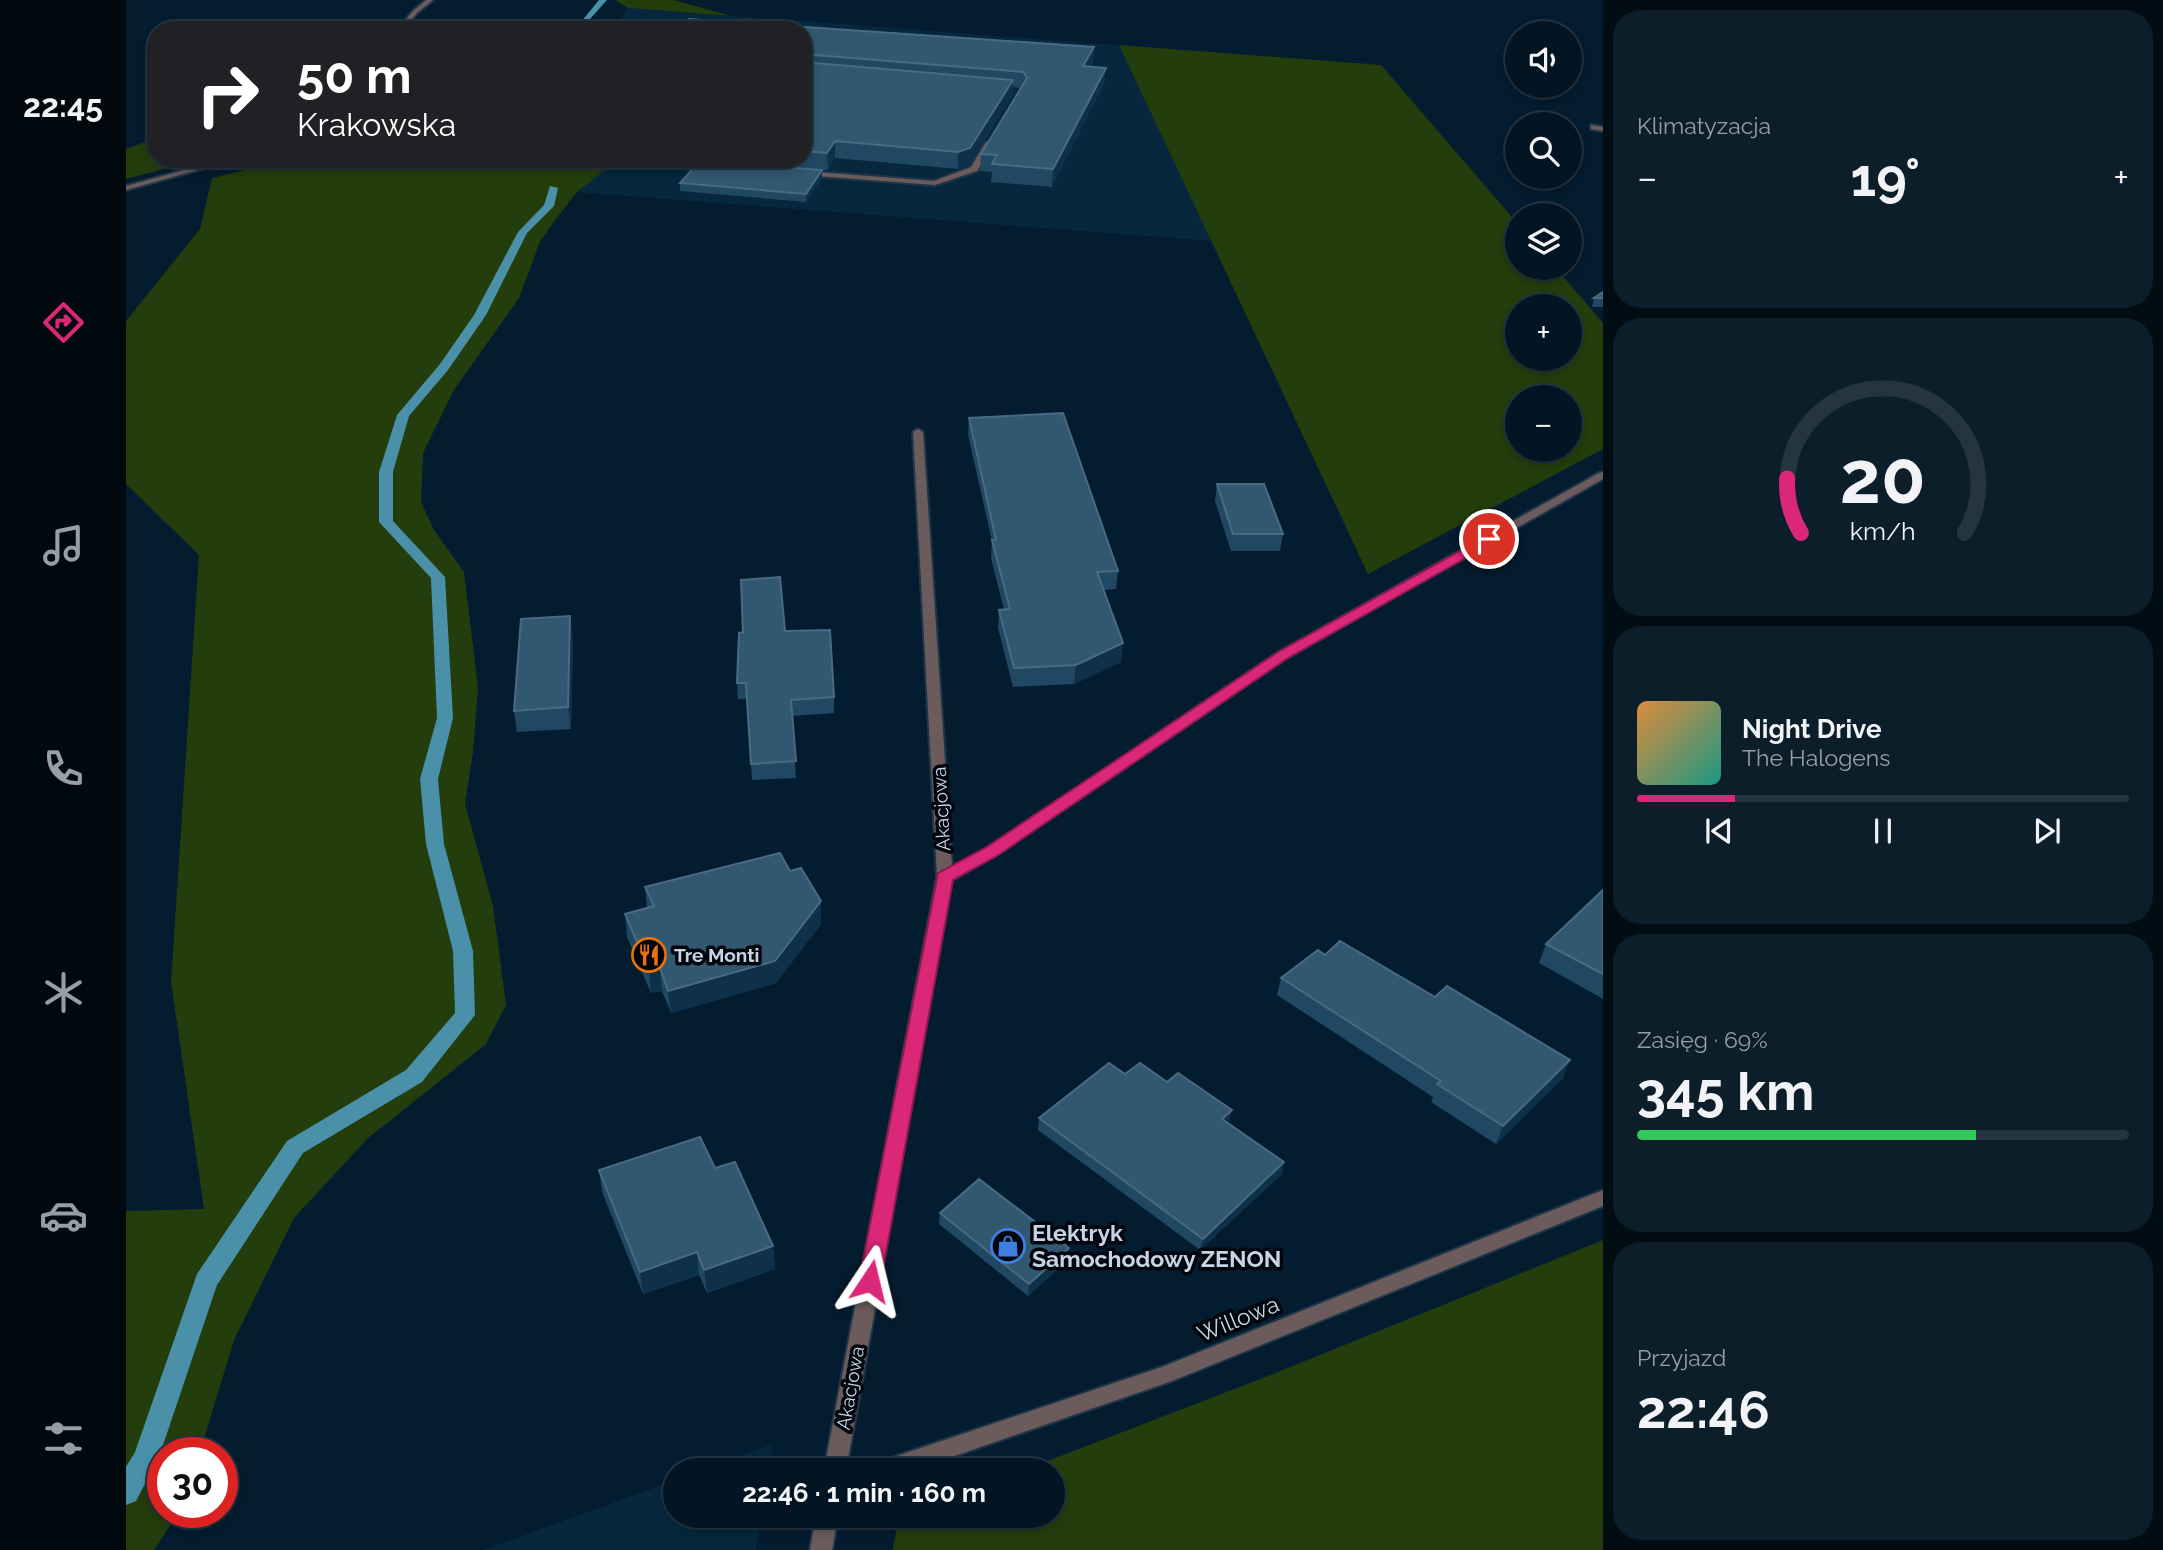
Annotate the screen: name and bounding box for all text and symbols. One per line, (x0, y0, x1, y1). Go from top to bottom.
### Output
map controls (1505, 21, 1582, 462)
button: sound (1505, 21, 1582, 98)
text: 50 m (297, 47, 412, 104)
icon: right (182, 49, 273, 140)
text: 22:45 (23, 87, 103, 124)
text: Krakowska (297, 106, 456, 143)
button: search (1505, 112, 1582, 189)
text: Klimatyzacja (1637, 112, 1771, 139)
text: 19° (1851, 147, 1920, 208)
text: − (1637, 155, 1657, 200)
text: + (2113, 155, 2129, 200)
button: layers (1505, 203, 1582, 280)
button: + (1505, 294, 1582, 371)
icon: directions (39, 298, 88, 347)
button: − (1505, 385, 1582, 462)
text: 20 (1840, 435, 1926, 520)
pin (1459, 509, 1519, 569)
text: km/h (1850, 516, 1916, 546)
icon: arrive (1470, 520, 1508, 558)
icon: music (39, 521, 88, 570)
text: Night Drive (1742, 714, 1881, 744)
icon: phone (39, 744, 88, 793)
text: The Halogens (1742, 744, 1890, 771)
street label: Akacjowa (928, 766, 954, 852)
icon: previous (1700, 812, 1738, 850)
icon: pause (1864, 812, 1902, 850)
icon: next (2028, 812, 2066, 850)
restaurant icon: Tre Monti (630, 936, 668, 974)
place label: Tre Monti (674, 944, 759, 966)
icon: climate (39, 968, 88, 1017)
text: Zasięg · 69% (1637, 1026, 1768, 1053)
text: 345 km (1637, 1061, 1814, 1122)
icon: car (39, 1191, 88, 1240)
place label: Elektryk Samochodowy ZENON (1032, 1219, 1281, 1272)
shop icon: Elektryk Samochodowy ZENON (989, 1227, 1027, 1265)
position arrow (833, 1244, 907, 1318)
street label: Willowa (1193, 1290, 1283, 1347)
text: Przyjazd (1637, 1344, 1726, 1371)
street label: Akacjowa (832, 1345, 868, 1431)
text: 22:46 (1637, 1379, 1770, 1440)
icon: filters (39, 1414, 88, 1463)
speed limit sign: 30 (147, 1437, 238, 1528)
text: 22:46 · 1 min · 160 m (742, 1478, 986, 1508)

